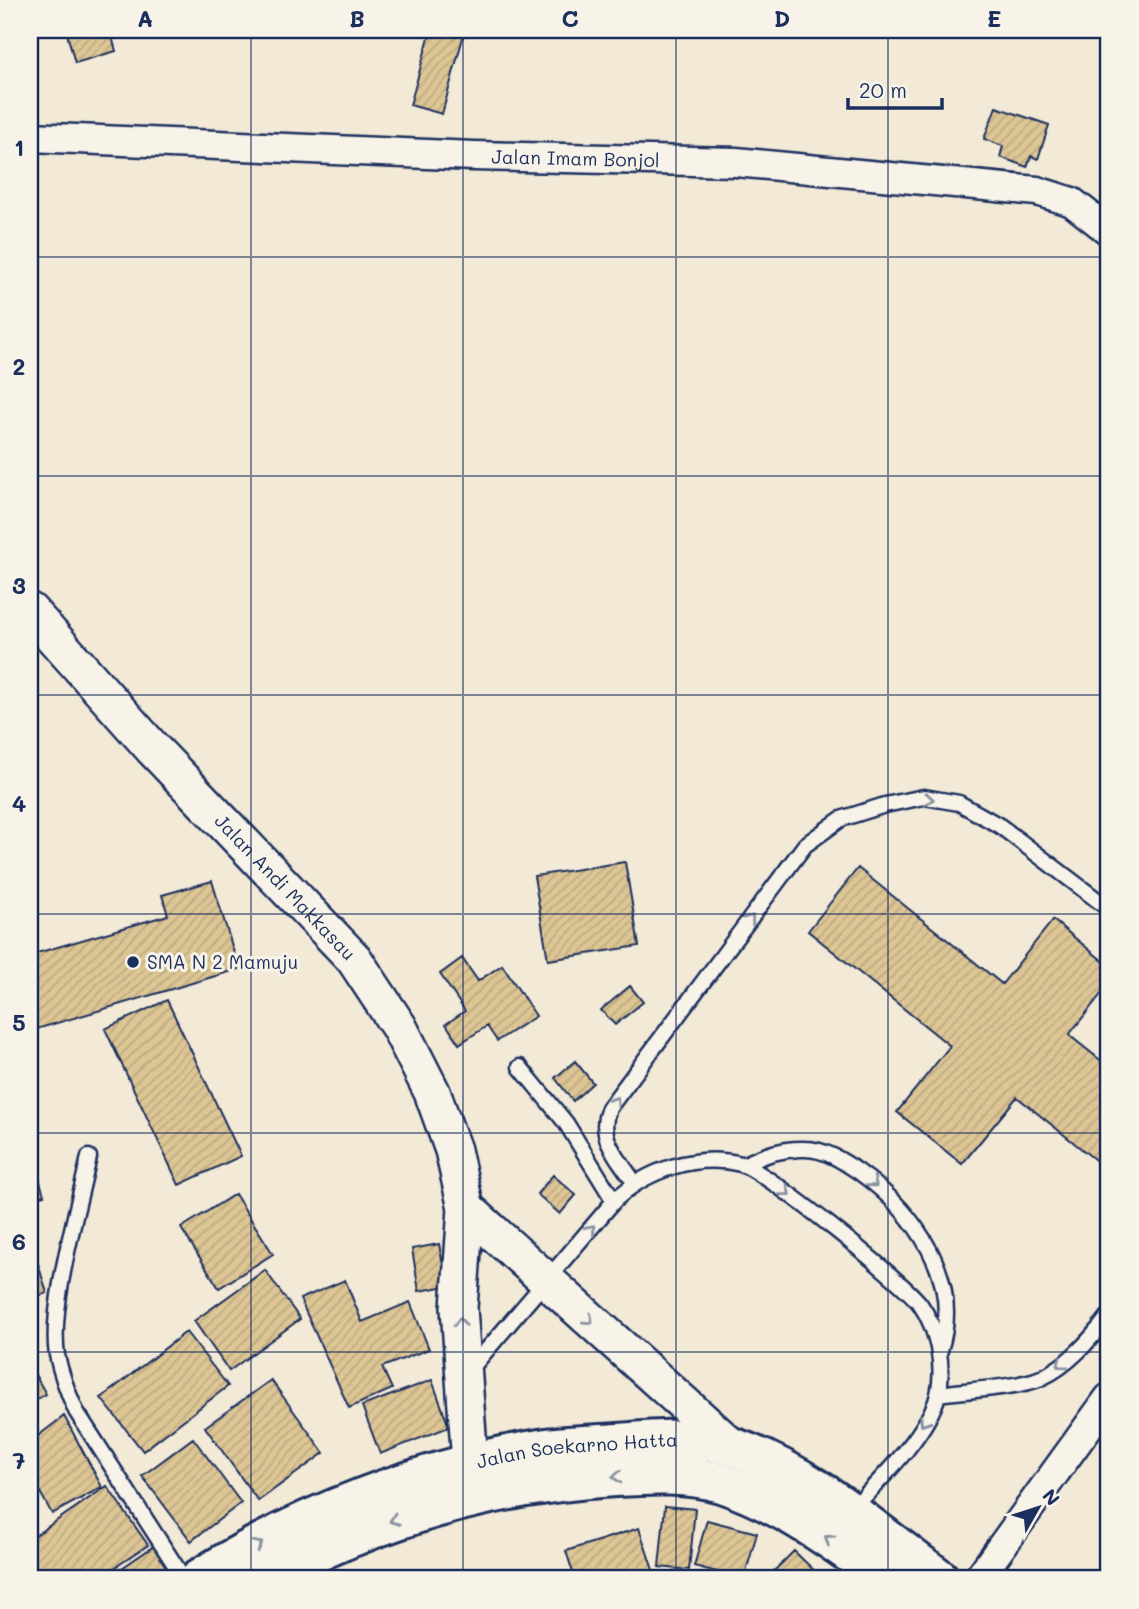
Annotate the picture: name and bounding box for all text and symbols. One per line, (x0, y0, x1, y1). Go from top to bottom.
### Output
text: A (137, 3, 153, 33)
text: B (349, 3, 365, 33)
text: C (561, 3, 579, 33)
text: D (774, 3, 790, 33)
text: E (987, 3, 1001, 33)
scale bar (848, 66, 943, 110)
text: 20 m (859, 76, 907, 103)
text: 1 (14, 132, 24, 162)
street label: Jalan Imam Bonjol (491, 143, 660, 172)
text: 2 (13, 351, 25, 381)
text: 3 (12, 570, 26, 600)
text: 4 (12, 788, 26, 818)
one-way arrow (924, 791, 935, 806)
street label: Jalan Andi Makkasau (210, 808, 362, 965)
one-way arrow (742, 914, 755, 927)
place label: SMA N 2 Mamuju (147, 949, 298, 974)
marker: SMA N 2 Mamuju (125, 954, 141, 970)
text: 5 (12, 1007, 26, 1037)
one-way arrow (607, 1096, 620, 1109)
one-way arrow (864, 1175, 877, 1187)
one-way arrow (778, 1184, 790, 1197)
one-way arrow (583, 1224, 595, 1237)
text: 6 (12, 1226, 26, 1256)
one-way arrow (581, 1312, 594, 1324)
one-way arrow (452, 1316, 467, 1327)
one-way arrow (1057, 1356, 1069, 1369)
one-way arrow (919, 1415, 932, 1428)
street label: Jalan Soekarno Hatta (474, 1426, 678, 1474)
text: 7 (13, 1445, 26, 1475)
one-way arrow (611, 1469, 622, 1484)
north arrow (1002, 1472, 1072, 1542)
text: N (1037, 1484, 1066, 1510)
one-way arrow (389, 1512, 401, 1526)
one-way arrow (824, 1535, 837, 1547)
one-way arrow (251, 1540, 263, 1553)

